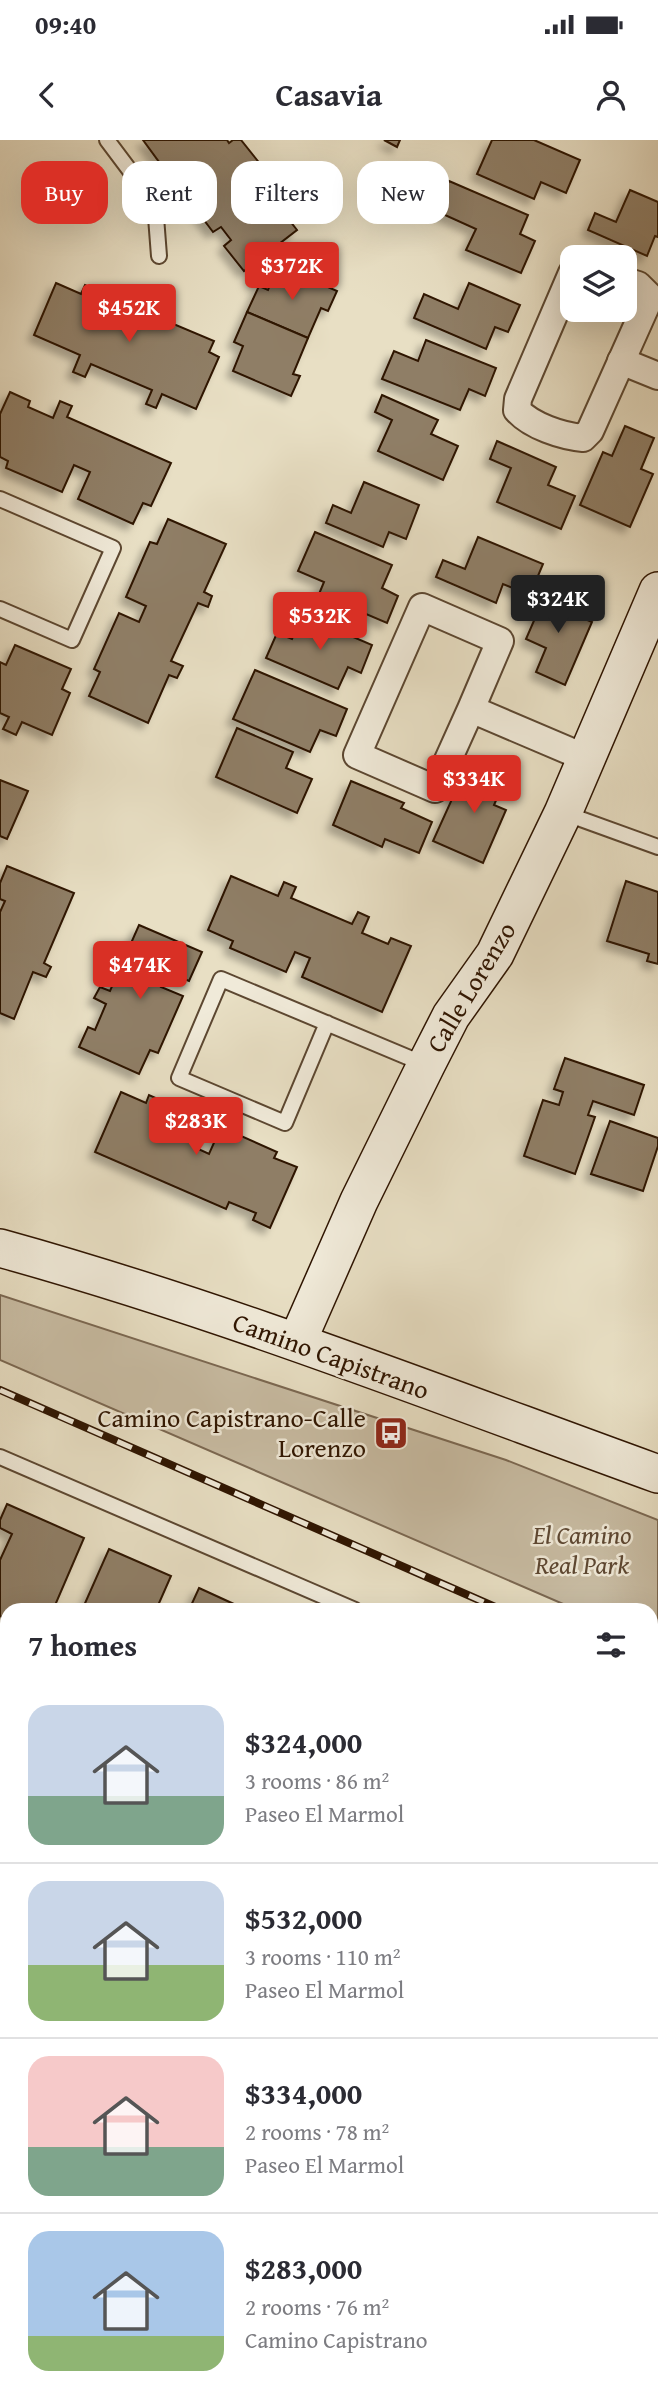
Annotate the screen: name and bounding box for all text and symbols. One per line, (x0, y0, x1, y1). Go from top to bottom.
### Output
text: 09:40 (35, 5, 96, 44)
text: Casavia (276, 71, 382, 118)
icon: back (28, 76, 66, 114)
icon: person (592, 76, 630, 114)
chip: Buy (21, 161, 108, 224)
chip: Rent (122, 161, 217, 224)
chip: Filters (231, 161, 343, 224)
chip: New (357, 161, 449, 224)
pin: $372K (243, 242, 341, 302)
map controls (560, 245, 637, 322)
button: layers (560, 245, 637, 322)
text: $372K (261, 248, 323, 281)
pin: $452K (80, 284, 178, 344)
text: $452K (98, 290, 160, 323)
pin: $324K (509, 575, 607, 635)
text: $324K (527, 581, 589, 614)
pin: $532K (271, 592, 369, 652)
text: $532K (289, 598, 351, 631)
pin: $334K (425, 756, 523, 815)
text: $334K (443, 761, 505, 794)
street label: Calle Lorenzo (416, 914, 525, 1060)
pin: $474K (91, 942, 189, 1001)
text: $474K (109, 947, 171, 980)
pin: $283K (147, 1098, 245, 1157)
text: $283K (165, 1103, 227, 1136)
street label: Camino Capistrano (228, 1302, 435, 1409)
place label: Camino Capistrano-Calle Lorenzo (97, 1398, 366, 1467)
bus stop icon: Camino Capistrano-Calle Lorenzo (372, 1414, 410, 1452)
park label: El Camino Real Park (532, 1515, 631, 1584)
text: 7 homes (28, 1623, 137, 1667)
icon: filters (592, 1626, 630, 1664)
text: $324,000 (245, 1720, 362, 1764)
icon: home (84, 1733, 168, 1817)
text: 3 rooms · 86 m² (245, 1764, 389, 1797)
text: Paseo El Marmol (245, 1797, 404, 1830)
text: $532,000 (245, 1896, 362, 1940)
icon: home (84, 1909, 168, 1993)
text: 3 rooms · 110 m² (245, 1940, 400, 1973)
text: Paseo El Marmol (245, 1973, 404, 2006)
text: $334,000 (245, 2071, 362, 2115)
icon: home (84, 2084, 168, 2168)
text: 2 rooms · 78 m² (245, 2115, 389, 2148)
text: Paseo El Marmol (245, 2148, 404, 2181)
text: $283,000 (245, 2246, 362, 2290)
icon: home (84, 2259, 168, 2343)
text: 2 rooms · 76 m² (245, 2290, 389, 2323)
text: Camino Capistrano (245, 2323, 428, 2356)

